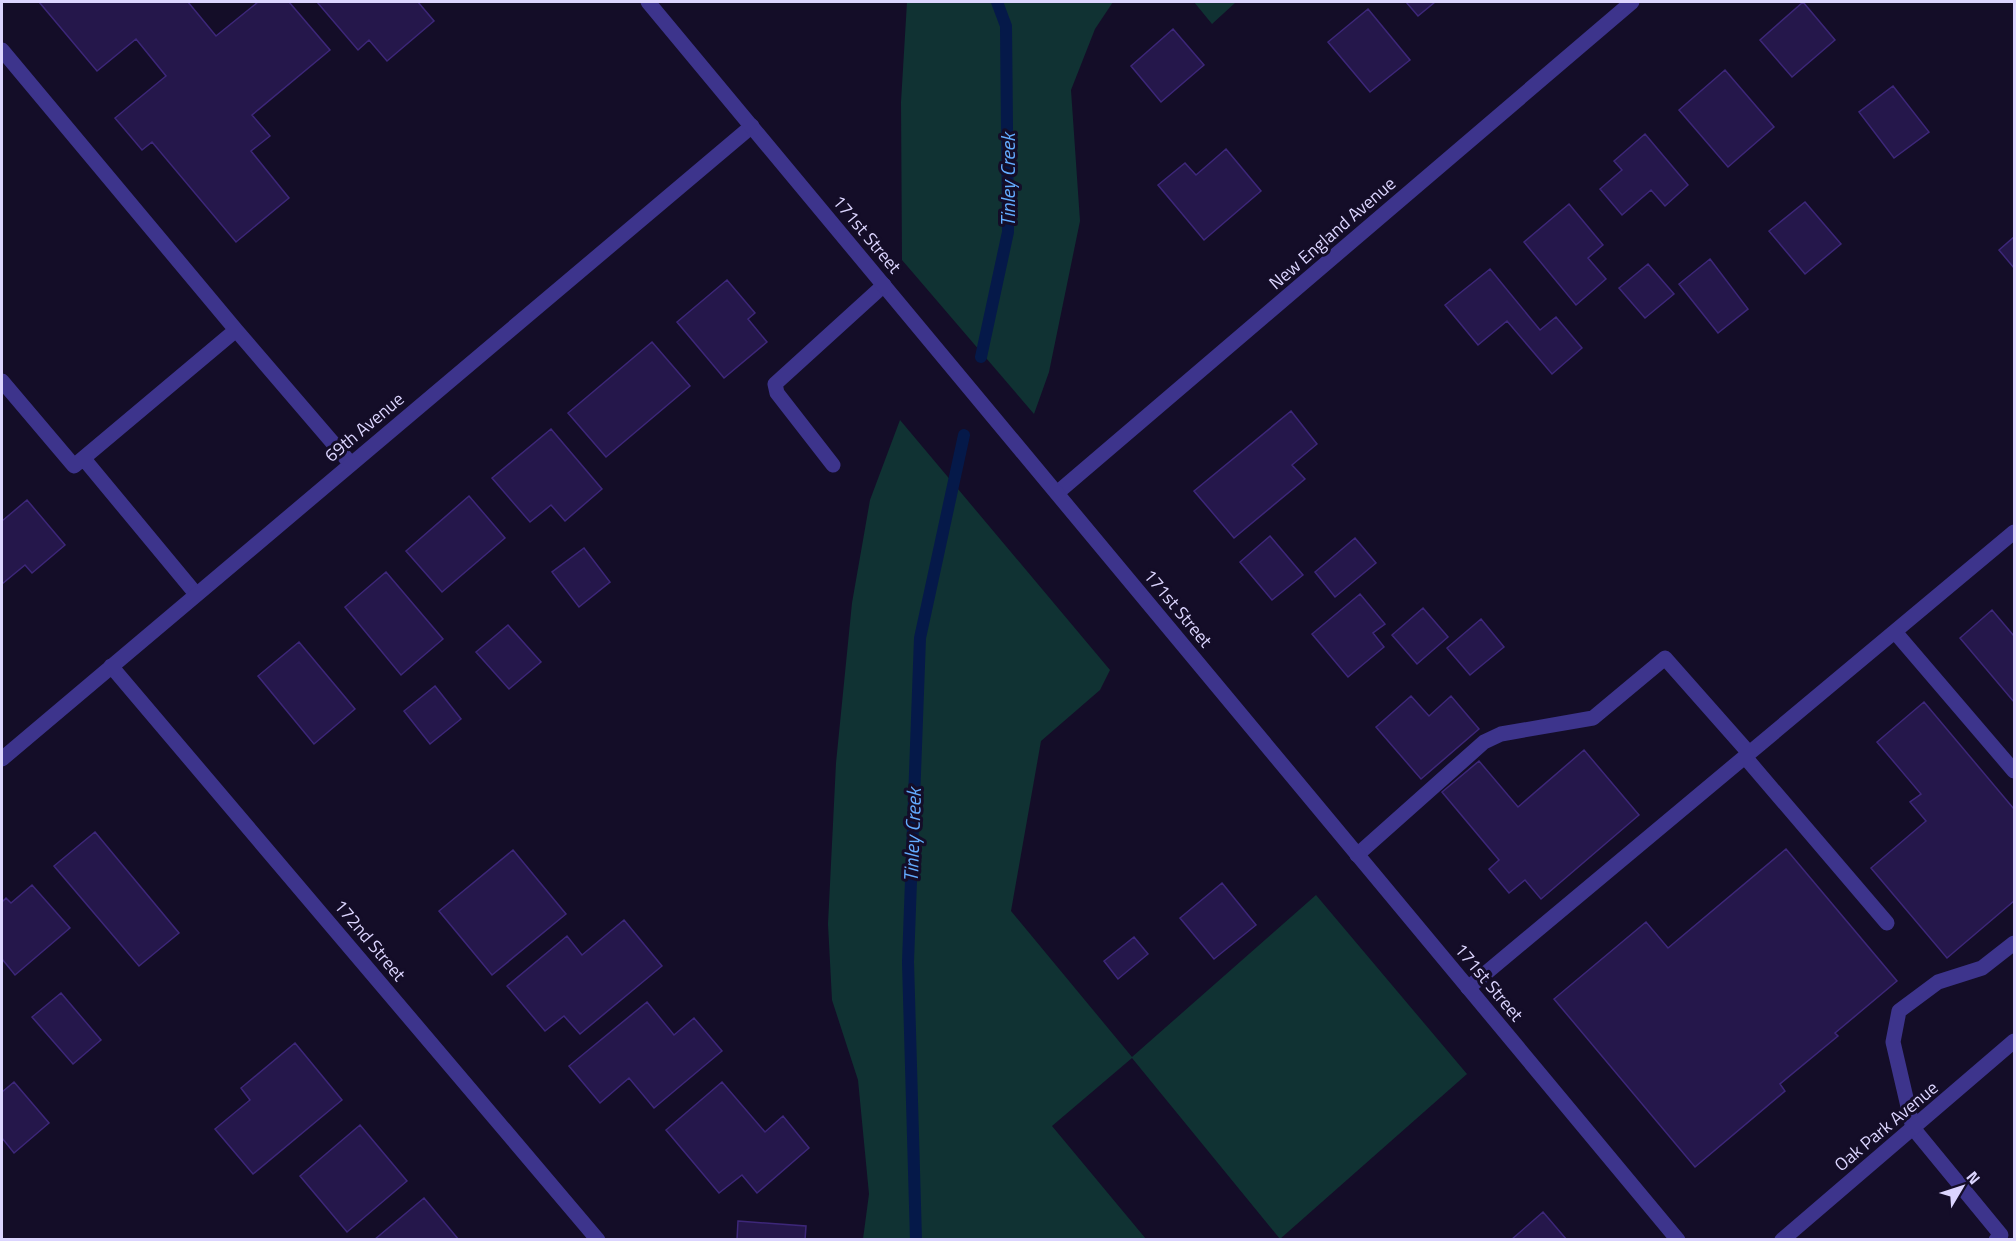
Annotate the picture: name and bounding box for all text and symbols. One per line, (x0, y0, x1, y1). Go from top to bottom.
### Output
water label: Tinley Creek (992, 131, 1023, 227)
street label: New England Avenue (1263, 170, 1401, 296)
street label: 171st Street (826, 189, 908, 280)
street label: 69th Avenue (318, 386, 410, 468)
street label: 171st Street (1137, 563, 1219, 654)
water label: Tinley Creek (895, 785, 929, 882)
street label: 172nd Street (328, 893, 413, 987)
street label: 171st Street (1448, 937, 1530, 1028)
street label: Oak Park Avenue (1828, 1074, 1944, 1178)
north arrow (1932, 1157, 1992, 1217)
text: N (1961, 1166, 1986, 1189)

